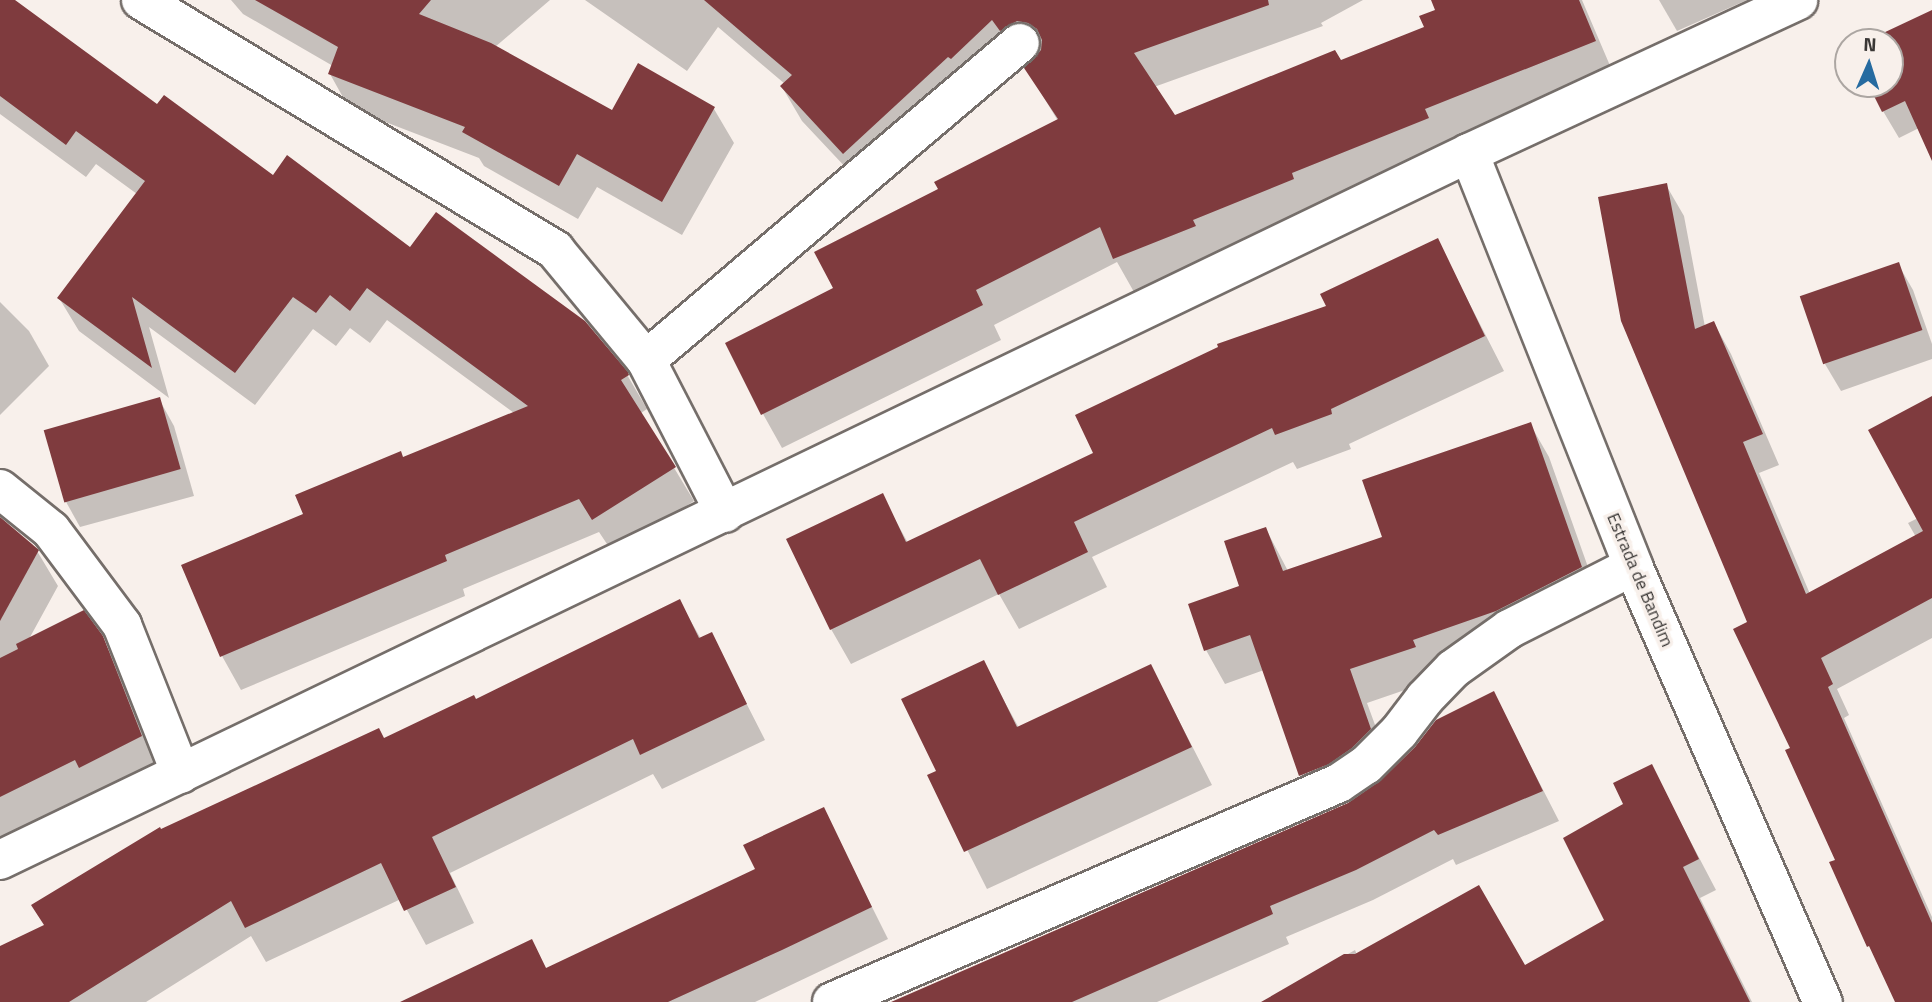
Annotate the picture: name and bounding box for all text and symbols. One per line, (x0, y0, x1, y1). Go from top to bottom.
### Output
north arrow (1834, 28, 1904, 98)
text: N (1863, 29, 1877, 58)
street label: Estrada de Bandim (1602, 510, 1678, 650)

